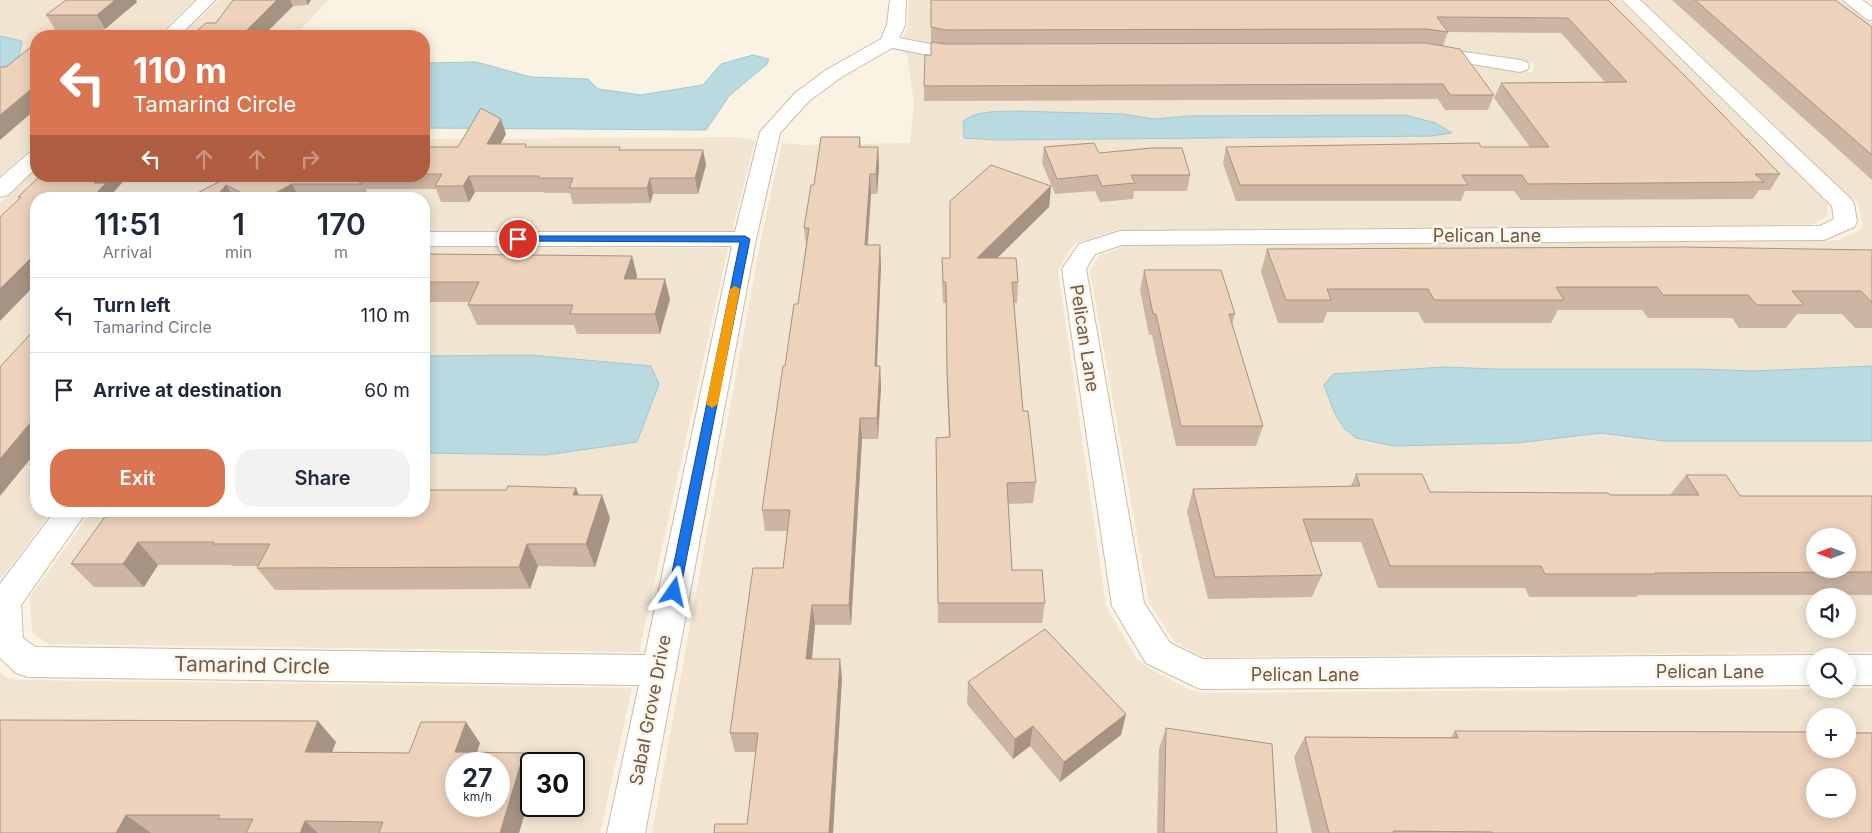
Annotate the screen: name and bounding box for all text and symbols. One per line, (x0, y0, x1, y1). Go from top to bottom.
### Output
text: 110 m (133, 49, 227, 91)
icon: left (50, 50, 115, 115)
text: Tamarind Circle (133, 91, 296, 117)
icon: left (137, 145, 165, 173)
icon: ahead (190, 145, 218, 173)
icon: ahead (243, 145, 271, 173)
icon: right (296, 145, 324, 173)
text: 11:51 (94, 206, 161, 242)
text: 1 (232, 206, 245, 242)
text: 170 (316, 206, 366, 242)
pin (497, 218, 539, 260)
icon: arrive (504, 225, 532, 253)
street label: Pelican Lane (1433, 225, 1541, 246)
text: Arrival (103, 242, 152, 262)
text: min (225, 242, 252, 262)
text: m (334, 242, 348, 262)
street label: Pelican Lane (1066, 283, 1104, 393)
text: Turn left (93, 294, 171, 317)
icon: left (50, 301, 78, 329)
text: 110 m (361, 304, 410, 327)
text: Tamarind Circle (93, 317, 212, 337)
icon: arrive (50, 376, 78, 404)
text: Arrive at destination (93, 379, 282, 402)
text: 60 m (364, 379, 410, 402)
button: Exit (50, 449, 225, 507)
button: Share (235, 449, 410, 507)
north arrow (1806, 528, 1856, 578)
map controls (1806, 528, 1856, 818)
position arrow (647, 565, 699, 617)
button: sound (1806, 588, 1856, 638)
street label: Sabal Grove Drive (625, 633, 675, 787)
button: search (1806, 648, 1856, 698)
street label: Tamarind Circle (174, 651, 330, 679)
street label: Pelican Lane (1656, 661, 1764, 682)
street label: Pelican Lane (1251, 664, 1359, 685)
button: + (1806, 708, 1856, 758)
speed limit sign: 30 (520, 752, 585, 817)
text: 27 (462, 763, 493, 793)
button: − (1806, 768, 1856, 818)
text: km/h (463, 789, 492, 804)

